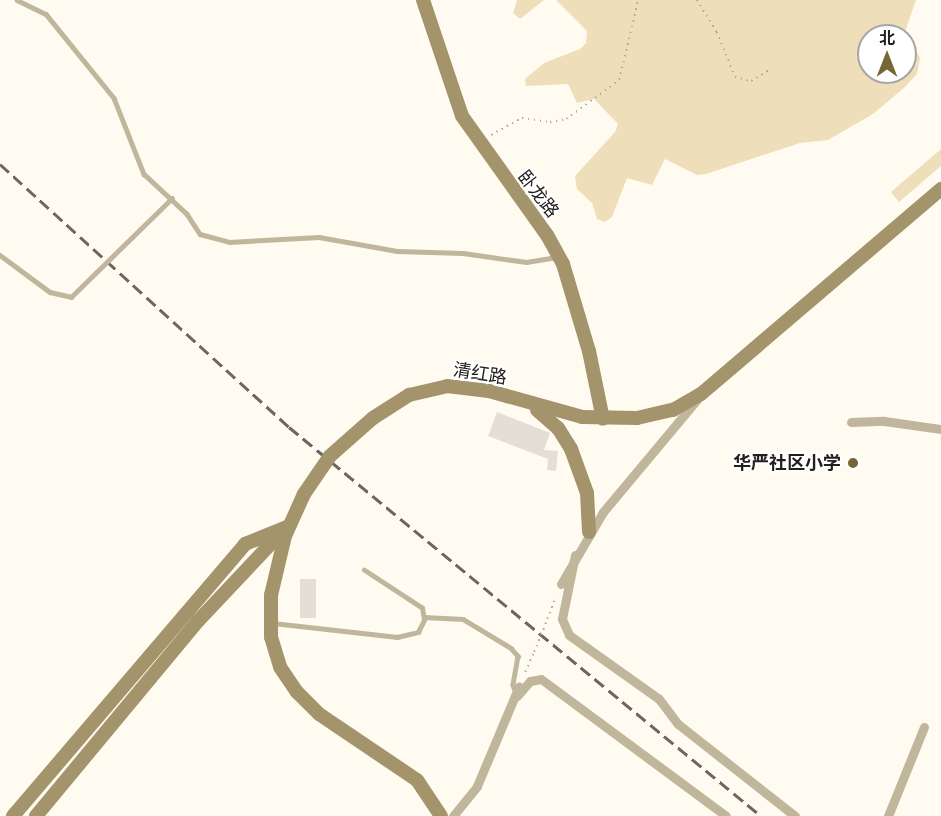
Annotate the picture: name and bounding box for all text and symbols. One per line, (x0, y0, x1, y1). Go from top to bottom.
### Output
north arrow (857, 24, 917, 84)
text: 北 (879, 28, 895, 48)
street label: 卧龙路 (513, 166, 563, 222)
street label: 清红路 (452, 359, 508, 389)
place label: 华严社区小学 (733, 452, 841, 474)
marker: 华严社区小学 (846, 456, 860, 470)

